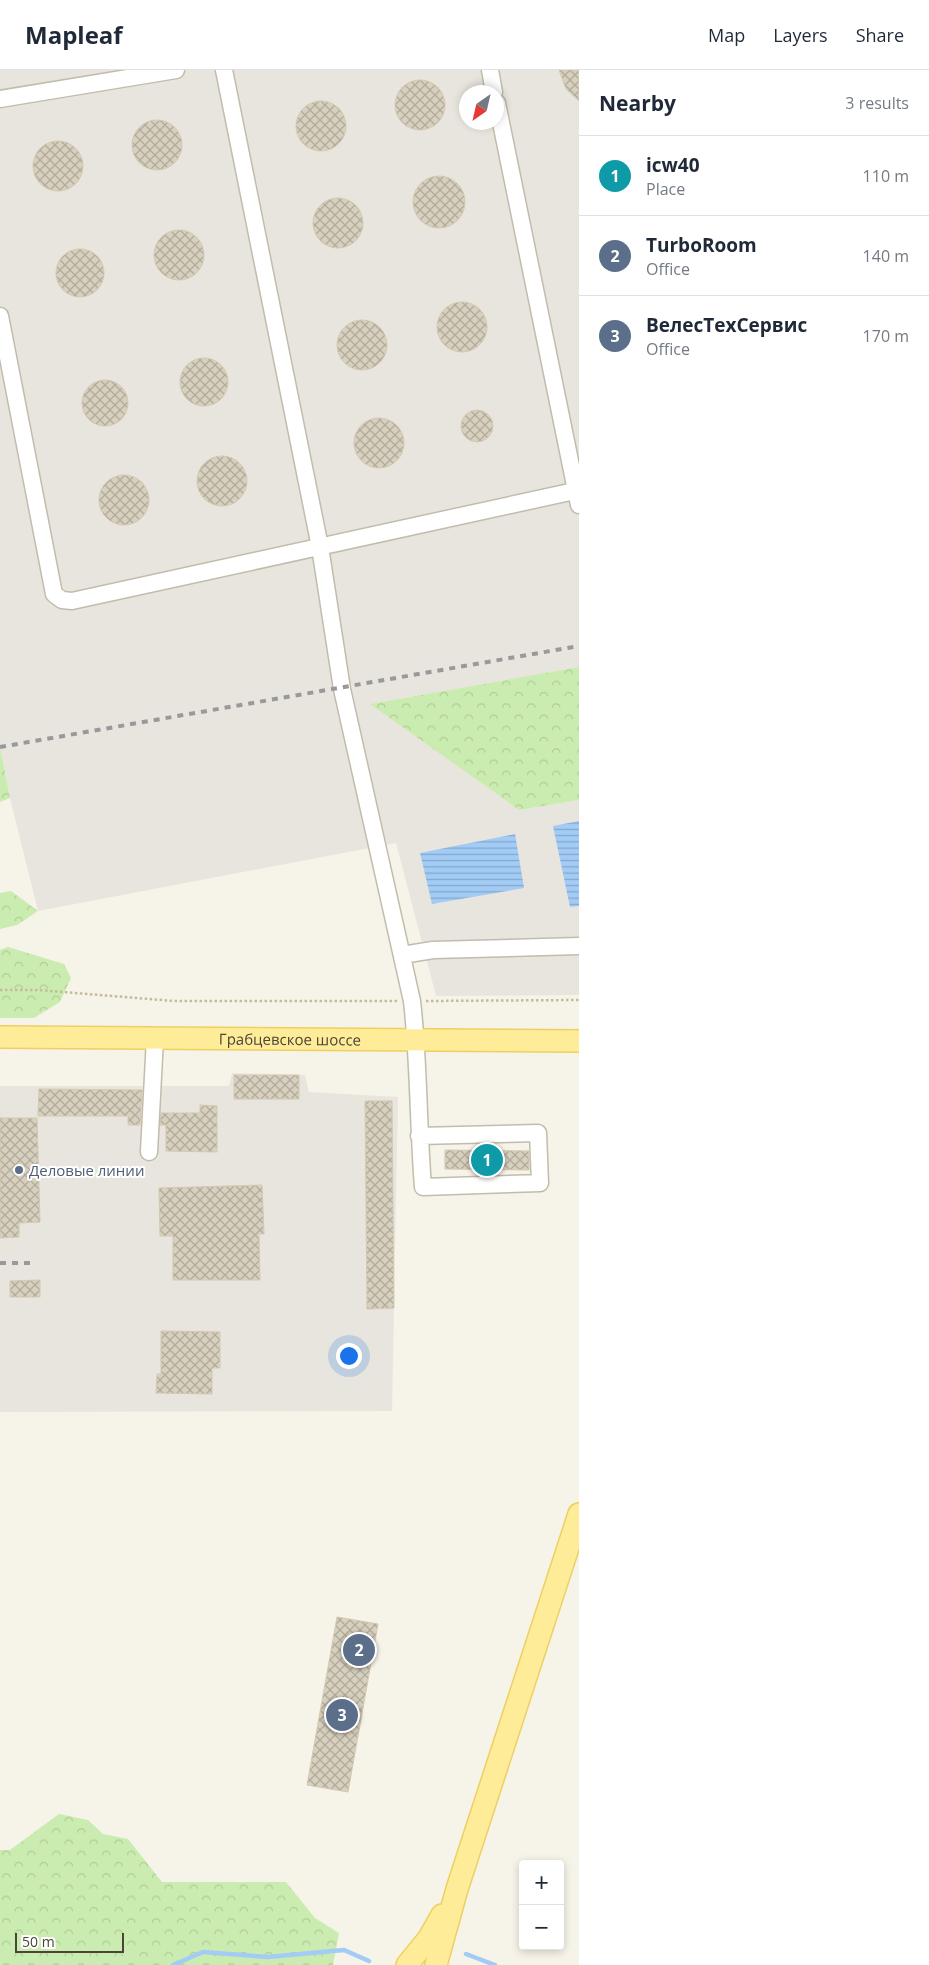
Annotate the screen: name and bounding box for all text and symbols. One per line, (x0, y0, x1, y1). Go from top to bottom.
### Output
text: Mapleaf (25, 18, 123, 51)
text: Map (708, 23, 745, 47)
text: Layers (773, 23, 828, 47)
text: Share (856, 23, 904, 47)
north arrow (459, 85, 504, 130)
text: Nearby (599, 89, 676, 117)
text: 3 results (845, 92, 909, 114)
text: icw40 (646, 152, 700, 178)
text: 1 (610, 165, 620, 187)
text: 110 m (863, 165, 909, 187)
text: Place (646, 178, 685, 200)
text: TurboRoom (646, 232, 757, 258)
text: 2 (610, 245, 620, 267)
text: 140 m (863, 245, 909, 267)
text: Office (646, 258, 690, 280)
text: ВелесТехСервис (646, 312, 807, 338)
text: 3 (610, 325, 620, 347)
text: 170 m (863, 325, 909, 347)
text: Office (646, 338, 690, 360)
street label: Грабцевское шоссе (219, 1029, 361, 1049)
pin: 1 (471, 1141, 503, 1179)
place label: Деловые линии (29, 1160, 144, 1180)
marker: Деловые линии (13, 1164, 25, 1176)
your location (336, 1343, 362, 1369)
pin: 2 (343, 1631, 375, 1669)
pin: 3 (326, 1696, 358, 1734)
map controls (519, 1860, 564, 1950)
button: + (519, 1860, 564, 1905)
button: − (519, 1905, 564, 1950)
scale bar (15, 1930, 124, 1953)
text: 50 m (22, 1932, 55, 1951)

